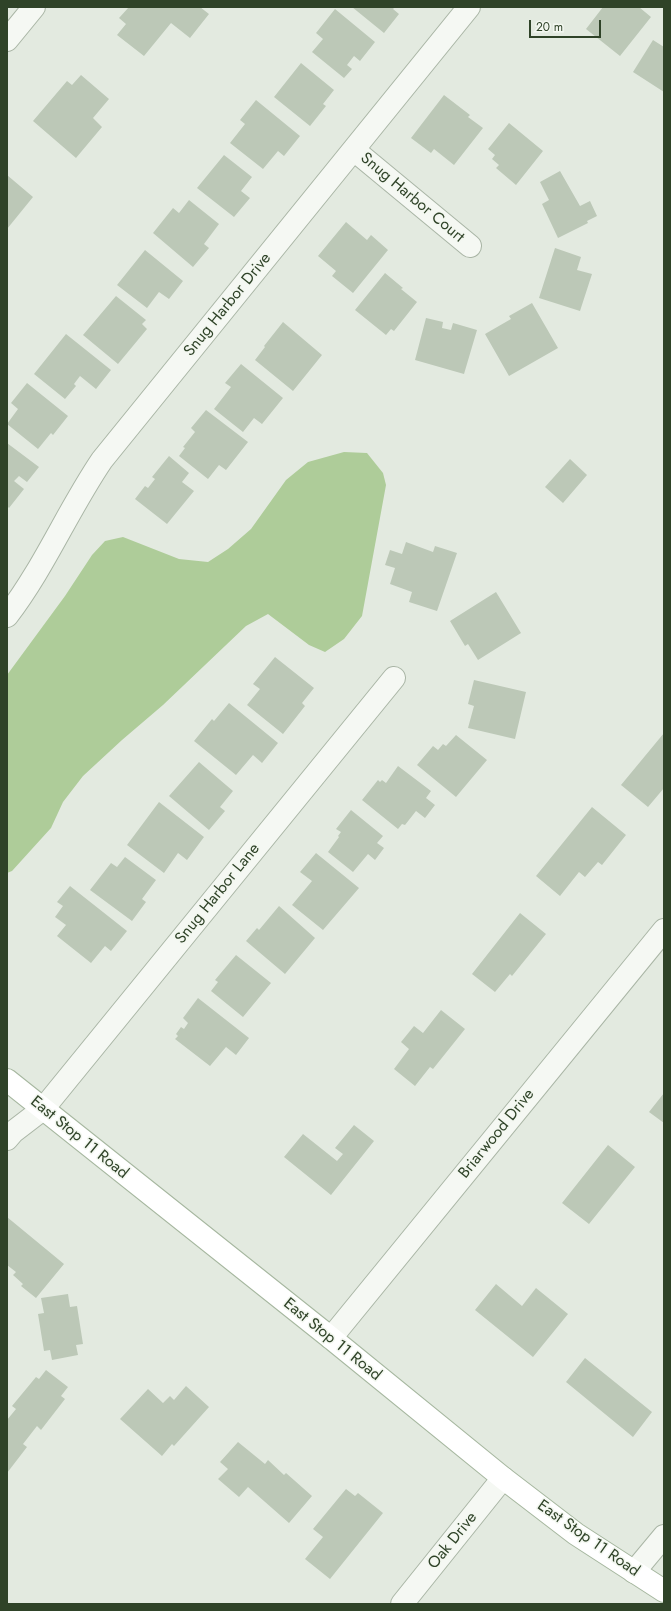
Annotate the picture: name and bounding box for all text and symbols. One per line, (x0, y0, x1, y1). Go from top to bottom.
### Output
scale bar (531, 12, 603, 38)
text: 20 m (536, 18, 563, 36)
street label: Snug Harbor Court (356, 149, 468, 247)
street label: Snug Harbor Drive (180, 249, 276, 361)
street label: Snug Harbor Lane (172, 840, 264, 948)
street label: Briarwood Drive (455, 1085, 539, 1183)
street label: East Stop 11 Road (26, 1093, 132, 1183)
street label: East Stop 11 Road (279, 1295, 385, 1385)
street label: East Stop 11 Road (533, 1497, 643, 1581)
street label: Oak Drive (424, 1509, 482, 1573)

